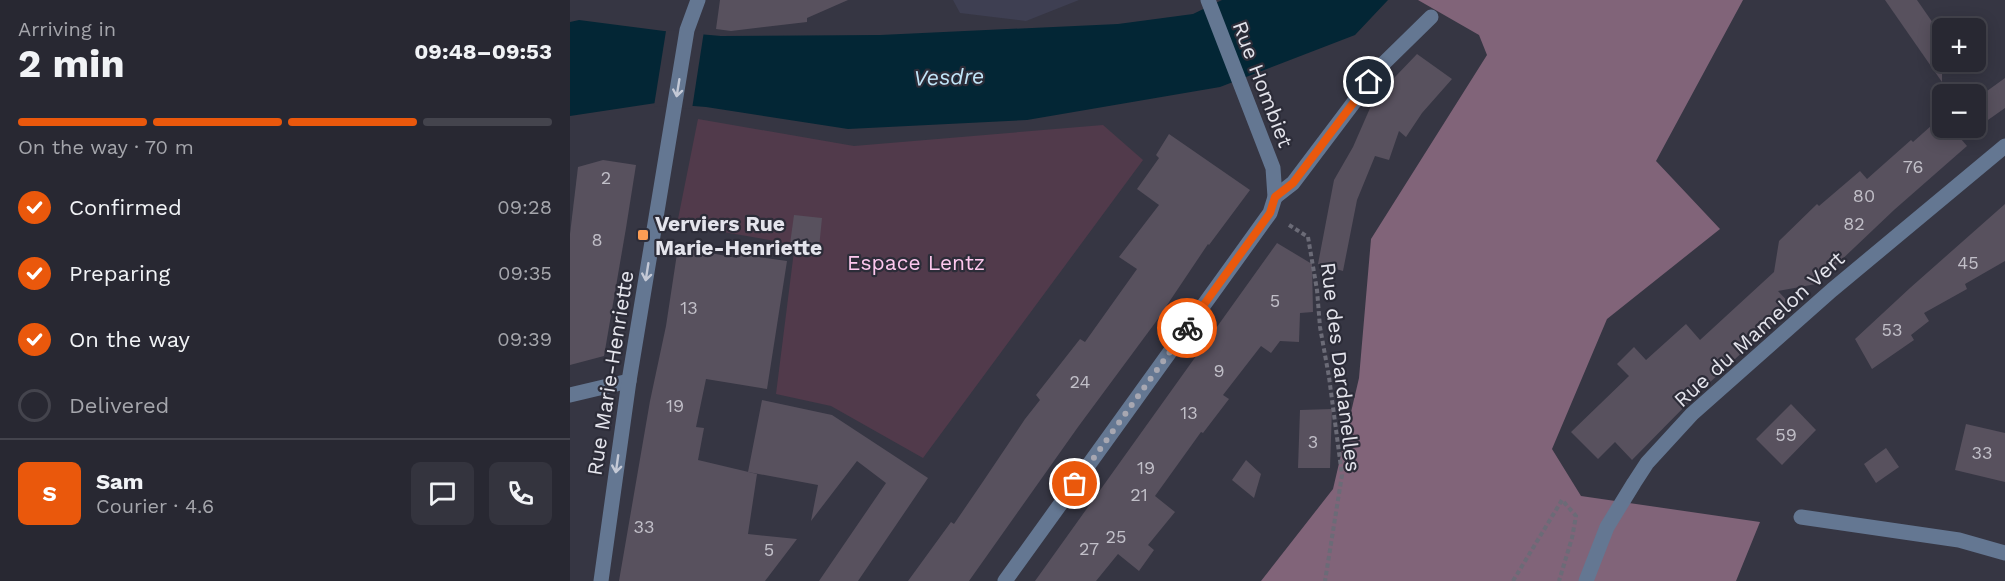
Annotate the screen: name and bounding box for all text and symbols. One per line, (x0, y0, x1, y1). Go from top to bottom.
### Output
text: Arriving in (18, 17, 116, 41)
street label: Rue Hombiet (1227, 17, 1299, 151)
map controls (1932, 18, 1986, 138)
button: + (1932, 18, 1986, 72)
text: 09:48–09:53 (414, 39, 552, 64)
text: 2 min (18, 41, 125, 86)
pin (1343, 56, 1394, 107)
water label: Vesdre (913, 63, 985, 91)
icon: home (1352, 65, 1385, 98)
one-way arrow (672, 77, 683, 97)
button: − (1932, 84, 1986, 138)
text: On the way · 70 m (18, 135, 194, 159)
house number: 76 (1903, 156, 1923, 177)
house number: 2 (601, 167, 611, 188)
house number: 80 (1853, 185, 1875, 206)
icon: check (18, 191, 51, 224)
text: Confirmed (69, 195, 182, 220)
text: 09:28 (497, 195, 552, 219)
place label: Verviers Rue Marie-Henriette (655, 211, 822, 260)
house number: 82 (1843, 213, 1865, 234)
marker: Verviers Rue Marie-Henriette (636, 228, 650, 242)
house number: 8 (591, 229, 603, 250)
street label: Rue du Mamelon Vert (1669, 246, 1850, 412)
park label: Espace Lentz (847, 250, 985, 275)
house number: 45 (1957, 252, 1979, 273)
icon: check (18, 257, 51, 290)
text: Preparing (69, 261, 170, 286)
text: 09:35 (498, 261, 552, 285)
one-way arrow (641, 261, 652, 281)
street label: Rue des Dardanelles (1316, 261, 1366, 473)
street label: Rue Marie-Henriette (581, 269, 639, 477)
house number: 5 (1270, 290, 1280, 311)
house number: 13 (680, 297, 698, 318)
courier (1157, 298, 1217, 358)
icon: bike (1171, 312, 1204, 345)
house number: 53 (1882, 319, 1902, 340)
icon: check (18, 323, 51, 356)
text: On the way (69, 327, 190, 352)
text: 09:39 (497, 327, 552, 351)
house number: 9 (1213, 360, 1225, 381)
house number: 24 (1070, 371, 1090, 392)
text: Delivered (69, 393, 169, 418)
house number: 19 (666, 395, 684, 416)
house number: 13 (1180, 402, 1198, 423)
house number: 59 (1775, 424, 1797, 445)
house number: 3 (1308, 431, 1318, 452)
house number: 33 (1972, 442, 1993, 463)
one-way arrow (612, 454, 623, 474)
house number: 19 (1137, 457, 1155, 478)
pin (1049, 458, 1100, 509)
button: chat (411, 462, 474, 525)
button: phone (489, 462, 552, 525)
icon: bag (1058, 467, 1091, 500)
text: Sam (96, 469, 144, 494)
text: S (42, 481, 57, 506)
house number: 21 (1130, 484, 1148, 505)
text: Courier · 4.6 (96, 494, 214, 518)
house number: 33 (634, 516, 655, 537)
house number: 25 (1106, 526, 1126, 547)
house number: 27 (1079, 538, 1099, 559)
house number: 5 (764, 539, 774, 560)

